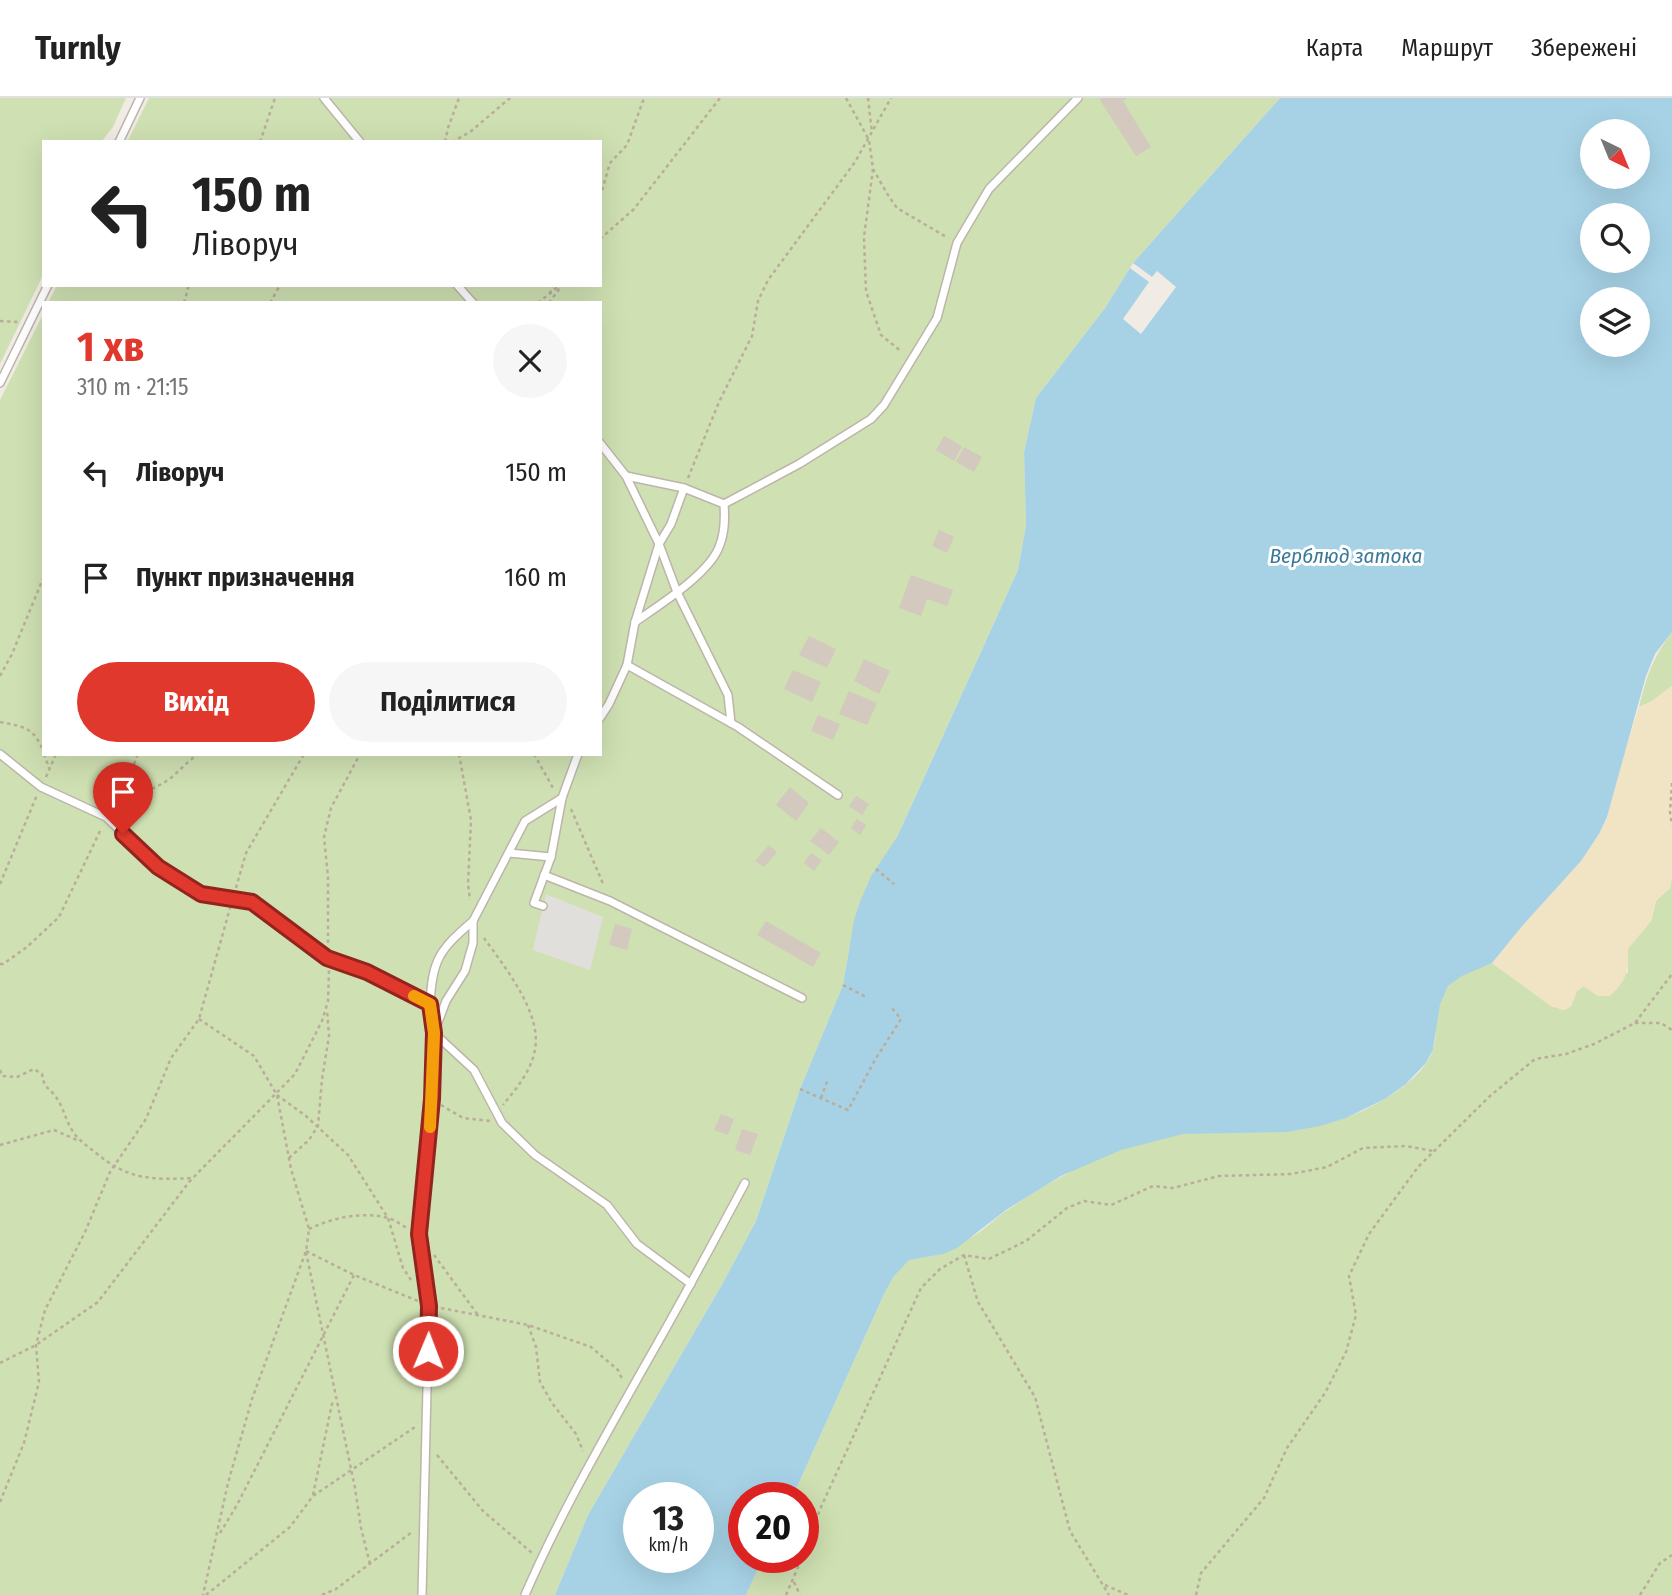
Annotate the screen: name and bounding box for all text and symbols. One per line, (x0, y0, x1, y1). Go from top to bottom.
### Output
text: Turnly (35, 28, 121, 68)
text: Карта (1306, 34, 1363, 62)
text: Маршрут (1401, 34, 1493, 62)
text: Збережені (1531, 34, 1637, 62)
north arrow (1580, 119, 1650, 189)
map controls (1580, 119, 1650, 357)
text: 150 m (192, 165, 311, 224)
icon: left (77, 168, 168, 259)
button: search (1580, 203, 1650, 273)
text: Ліворуч (192, 225, 299, 263)
button: layers (1580, 287, 1650, 357)
text: 1 хв (77, 322, 144, 372)
button: close (493, 324, 567, 398)
text: 310 m · 21:15 (77, 373, 189, 401)
icon: left (77, 454, 115, 492)
text: Ліворуч (136, 457, 224, 488)
text: 150 m (505, 457, 567, 488)
water label: Верблюд затока (1270, 543, 1422, 569)
icon: arrive (77, 559, 115, 597)
text: Пункт призначення (136, 562, 355, 593)
text: 160 m (504, 562, 567, 593)
button: Вихід (77, 662, 315, 742)
button: Поділитися (329, 662, 567, 742)
pin (93, 762, 153, 834)
icon: arrive (104, 773, 142, 811)
position arrow (391, 1314, 465, 1388)
speed limit sign: 20 (728, 1482, 819, 1573)
text: 13 (653, 1497, 684, 1539)
text: km/h (648, 1534, 689, 1556)

